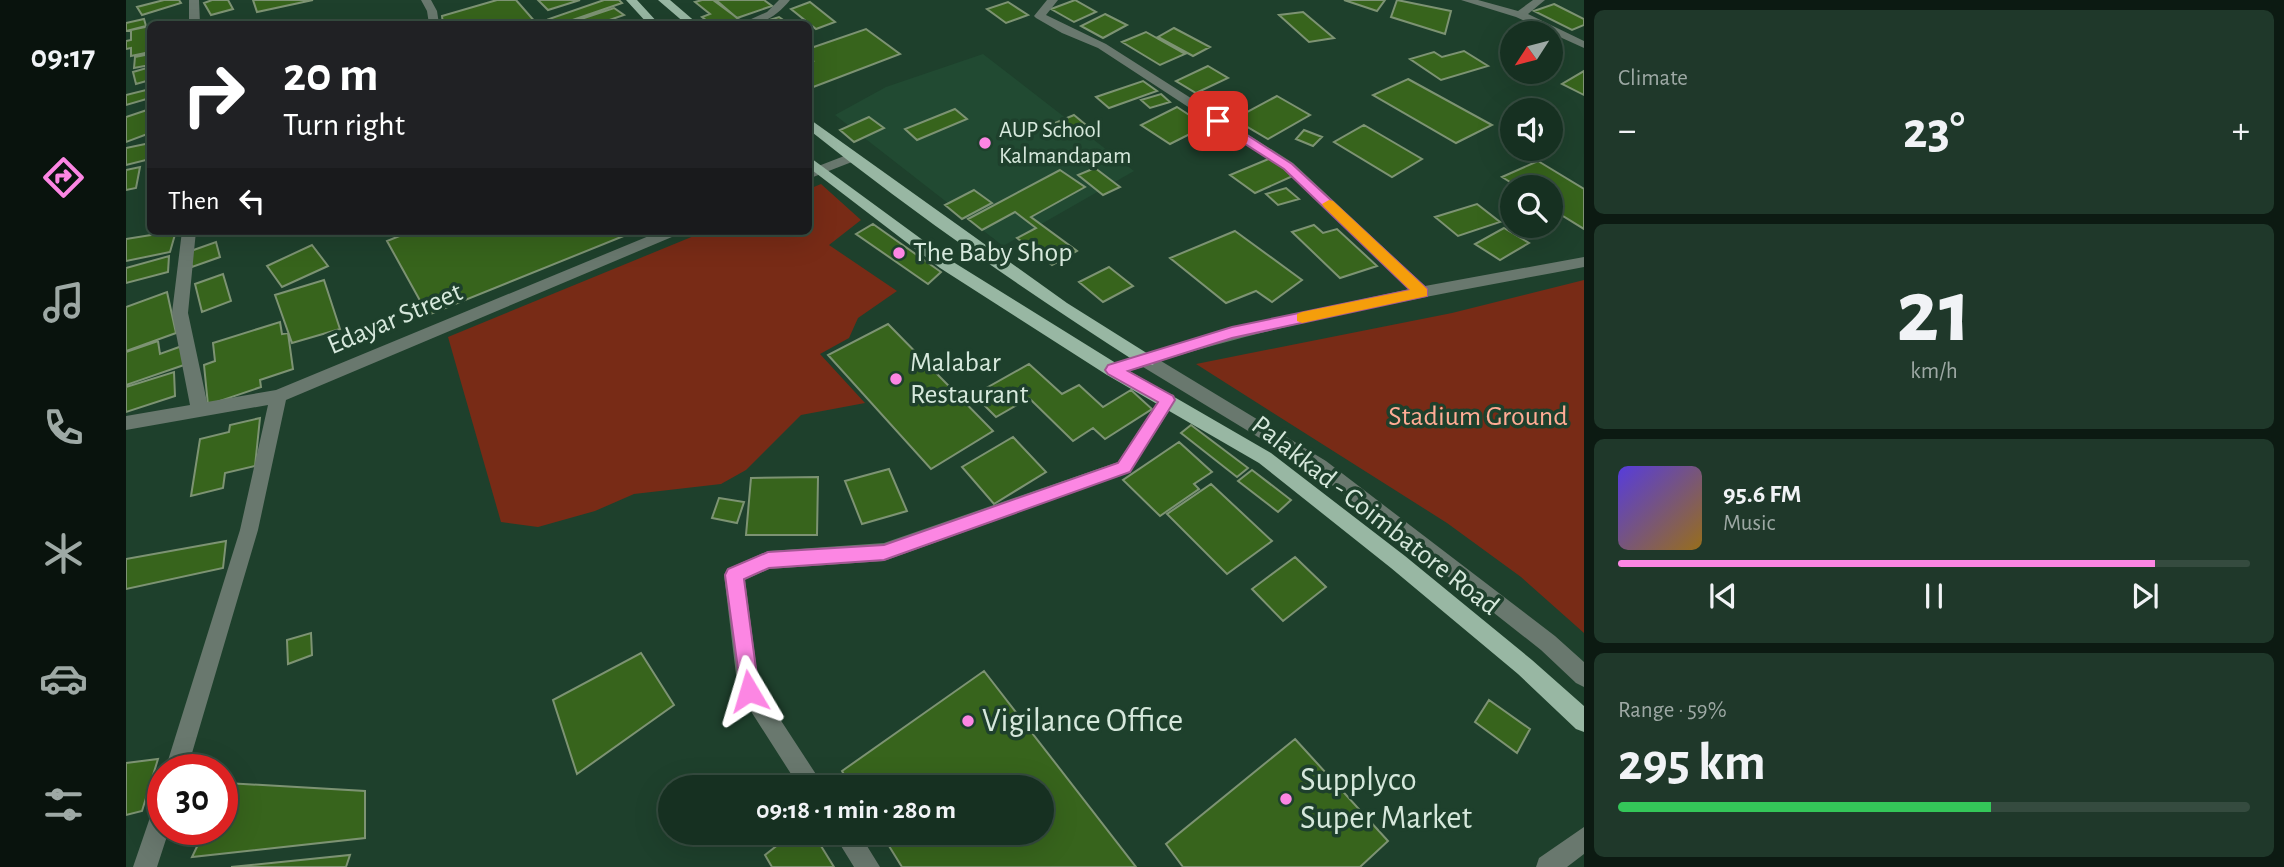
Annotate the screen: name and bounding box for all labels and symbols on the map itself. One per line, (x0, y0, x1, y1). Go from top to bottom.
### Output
north arrow (1500, 21, 1563, 84)
pin (1188, 91, 1248, 151)
place label: AUP School Kalmandapam (999, 119, 1131, 168)
marker: AUP School Kalmandapam (977, 135, 993, 151)
place label: The Baby Shop (913, 239, 1073, 267)
marker: The Baby Shop (891, 245, 907, 261)
street label: Edayar Street (323, 278, 467, 360)
place label: Malabar Restaurant (910, 349, 1029, 409)
marker: Malabar Restaurant (888, 371, 904, 387)
park label: Stadium Ground (1388, 403, 1568, 431)
street label: Palakkad - Coimbatore Road (1246, 411, 1504, 621)
position arrow (712, 654, 786, 728)
place label: Vigilance Office (982, 705, 1183, 738)
marker: Vigilance Office (960, 713, 976, 729)
speed limit sign: 30 (147, 754, 238, 845)
place label: Supplyco Super Market (1300, 764, 1473, 835)
marker: Supplyco Super Market (1278, 791, 1294, 807)

